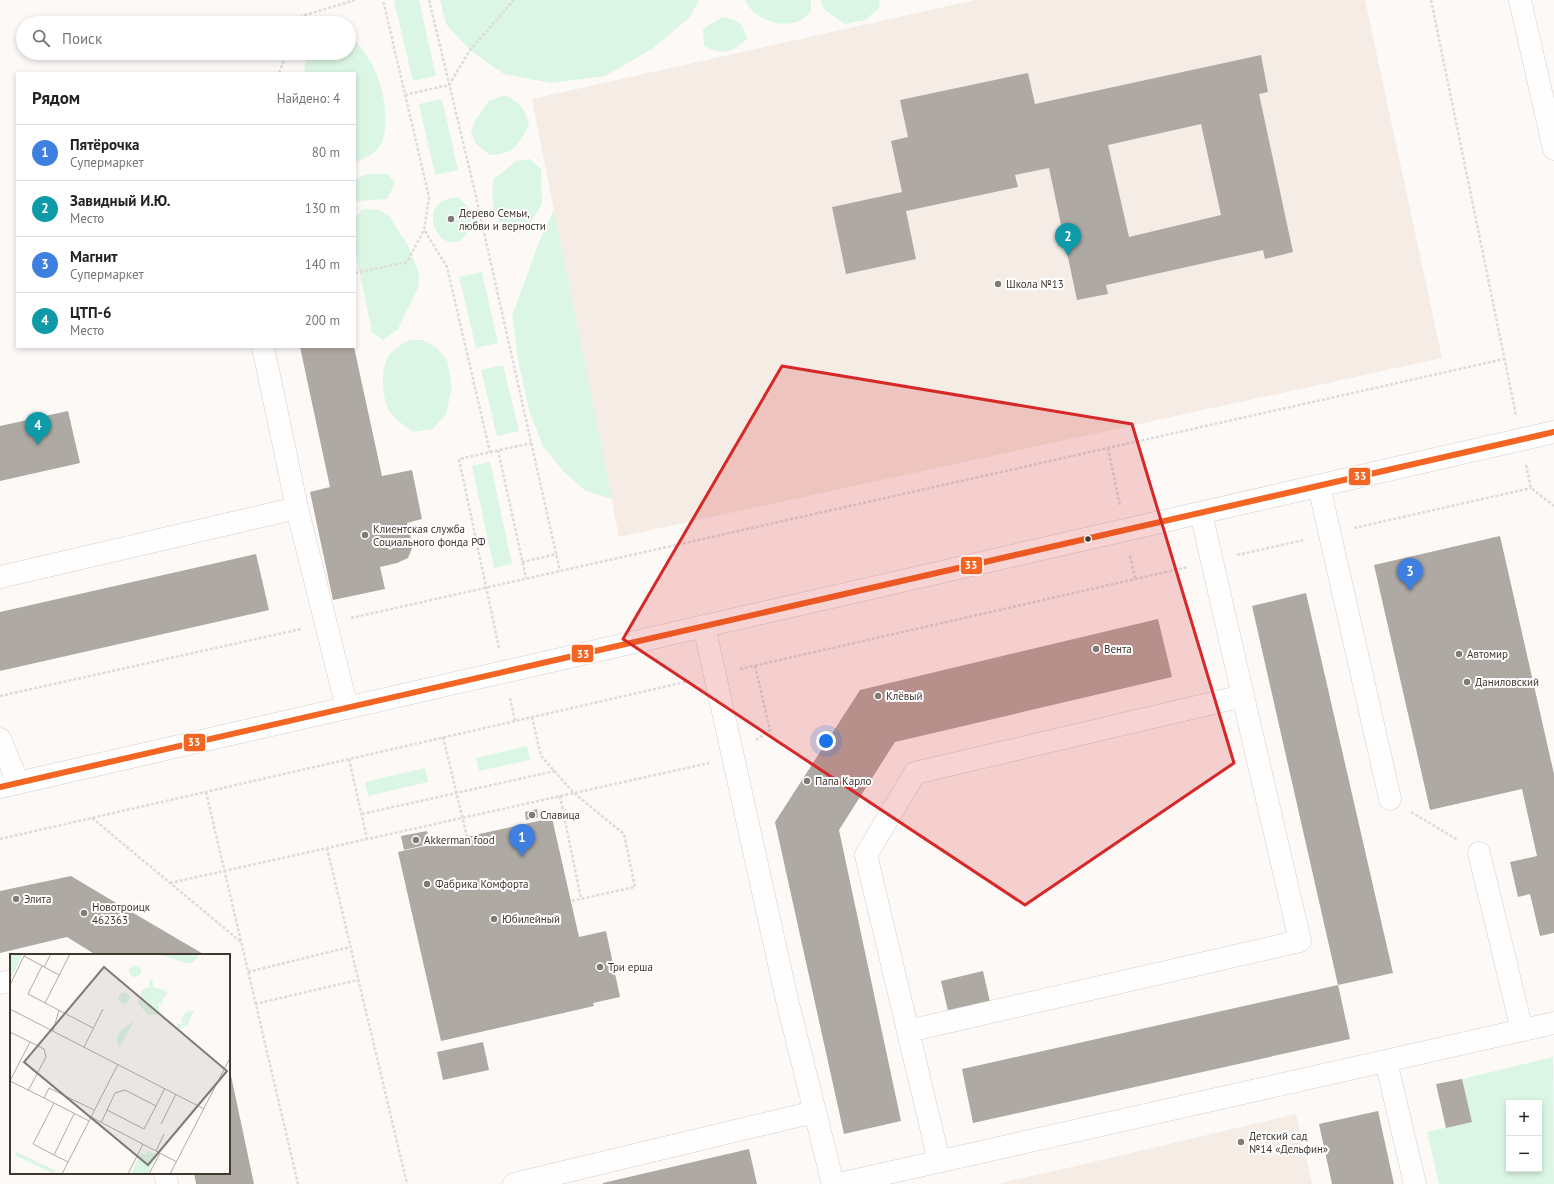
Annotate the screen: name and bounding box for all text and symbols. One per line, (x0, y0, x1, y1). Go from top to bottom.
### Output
search box (16, 16, 356, 60)
icon: search (30, 27, 52, 49)
text: Поиск (62, 29, 102, 48)
text: Рядом (32, 87, 80, 109)
text: Найдено: 4 (277, 90, 340, 107)
text: Пятёрочка (70, 135, 139, 154)
text: 1 (41, 144, 49, 161)
text: 80 m (312, 144, 340, 161)
text: Супермаркет (70, 154, 144, 171)
text: Завидный И.Ю. (70, 191, 171, 210)
text: 2 (41, 200, 49, 217)
text: 130 m (305, 200, 340, 217)
place label: Дерево Семьи, любви и верности (458, 206, 546, 233)
text: Место (70, 210, 104, 227)
marker: Дерево Семьи, любви и верности (446, 214, 456, 224)
pin: 2 (1055, 223, 1081, 256)
text: Магнит (70, 247, 118, 266)
text: 3 (41, 256, 49, 273)
text: 140 m (305, 256, 340, 273)
text: Супермаркет (70, 266, 144, 283)
place label: Школа №13 (1006, 277, 1064, 291)
marker: Школа №13 (993, 279, 1003, 289)
text: ЦТП-6 (70, 303, 111, 322)
text: 4 (41, 312, 49, 329)
text: 200 m (305, 312, 340, 329)
text: Место (70, 322, 104, 339)
pin: 4 (25, 412, 51, 445)
line badge: 33 (1348, 467, 1371, 486)
text: 33 (1354, 469, 1366, 483)
place label: Клиентская служба Социального фонда РФ (373, 522, 486, 549)
marker: Клиентская служба Социального фонда РФ (360, 530, 370, 540)
unlabelled marker (1083, 534, 1093, 544)
line badge: 33 (960, 556, 983, 575)
text: 33 (965, 558, 977, 572)
pin: 3 (1397, 558, 1423, 591)
place label: Вента (1104, 642, 1132, 656)
line badge: 33 (571, 644, 594, 663)
marker: Вента (1091, 644, 1101, 654)
text: 33 (577, 647, 589, 661)
place label: Автомир (1467, 647, 1508, 661)
marker: Автомир (1454, 649, 1464, 659)
place label: Даниловский (1475, 675, 1539, 689)
marker: Даниловский (1462, 677, 1472, 687)
place label: Клёвый (886, 689, 923, 703)
marker: Клёвый (873, 691, 883, 701)
your location (816, 731, 836, 751)
line badge: 33 (183, 733, 206, 752)
text: 33 (188, 735, 200, 749)
place label: Папа Карло (815, 774, 872, 788)
marker: Папа Карло (802, 776, 812, 786)
place label: Славица (540, 808, 580, 822)
marker: Славица (527, 810, 537, 820)
pin: 1 (509, 824, 535, 857)
place label: Akkerman food (424, 833, 495, 847)
marker: Akkerman food (411, 835, 421, 845)
place label: Фабрика Комфорта (435, 877, 529, 891)
marker: Фабрика Комфорта (422, 879, 432, 889)
place label: Элита (24, 892, 51, 906)
marker: Элита (11, 894, 21, 904)
place label: Новотроицк 462363 (92, 900, 151, 927)
marker: Новотроицк 462363 (79, 908, 89, 918)
place label: Юбилейный (502, 912, 560, 926)
marker: Юбилейный (489, 914, 499, 924)
inset map (10, 954, 230, 1174)
place label: Три ерша (608, 960, 653, 974)
marker: Три ерша (595, 962, 605, 972)
map controls (1506, 1100, 1542, 1172)
button: + (1506, 1100, 1542, 1136)
place label: Детский сад №14 «Дельфин» (1249, 1129, 1328, 1156)
button: − (1506, 1136, 1542, 1172)
marker: Детский сад №14 «Дельфин» (1236, 1137, 1246, 1147)

